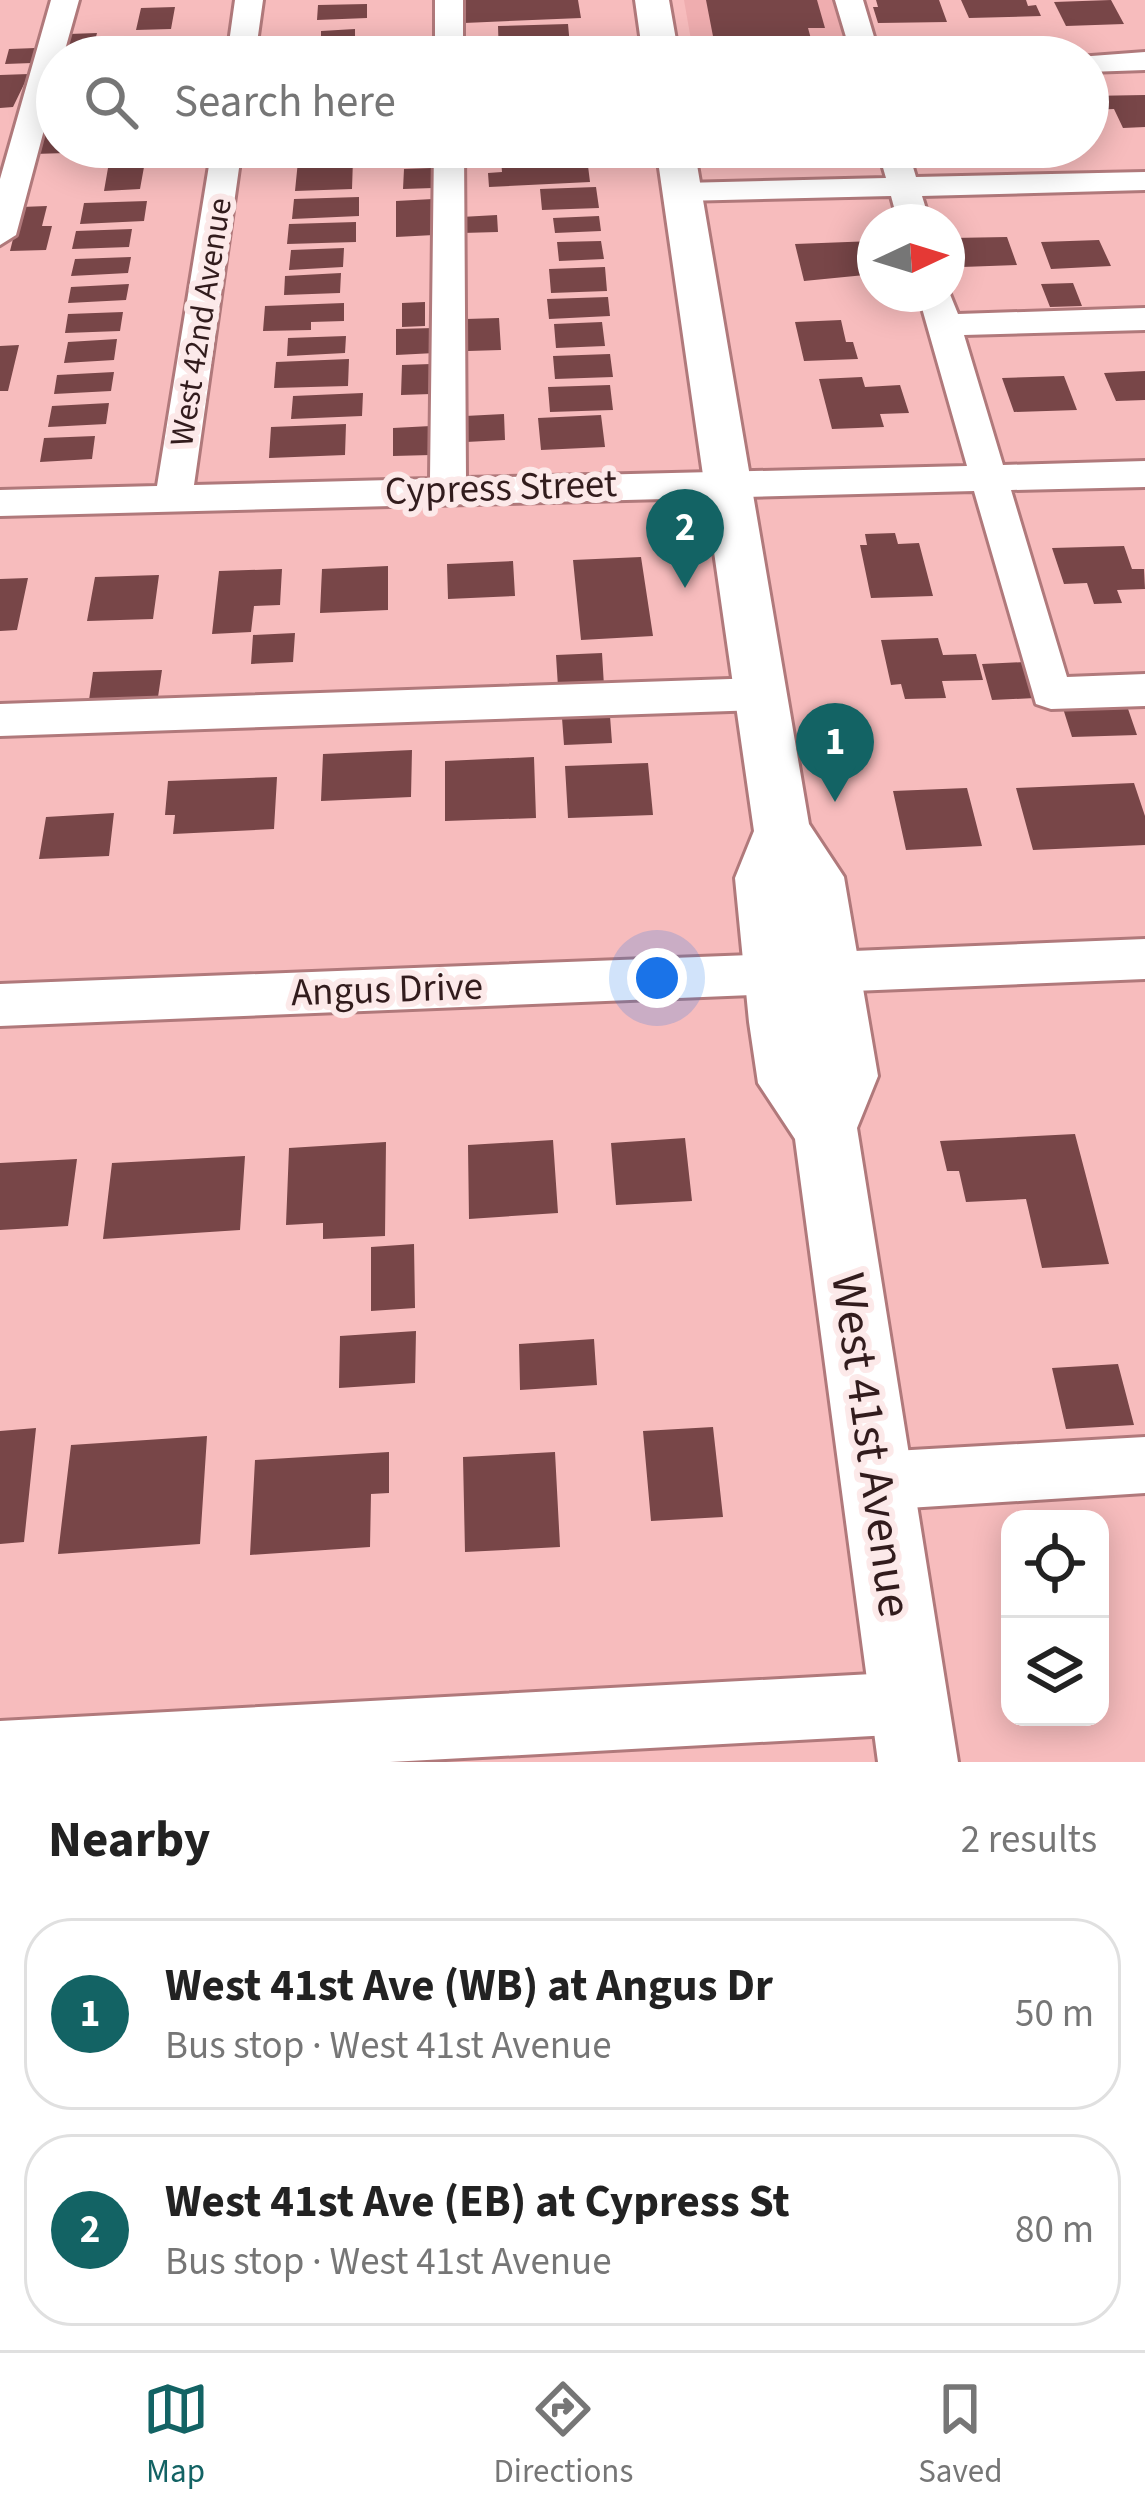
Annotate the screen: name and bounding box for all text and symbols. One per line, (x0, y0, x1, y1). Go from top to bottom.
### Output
search box (36, 36, 1109, 168)
icon: search (78, 69, 144, 135)
text: Search here (174, 70, 396, 134)
street label: West 42nd Avenue (158, 195, 244, 449)
north arrow (857, 204, 965, 312)
street label: Cypress Street (384, 456, 618, 520)
pin: 2 (646, 489, 724, 588)
pin: 1 (796, 703, 874, 802)
your location (627, 948, 687, 1008)
street label: Angus Drive (290, 959, 484, 1021)
street label: West 41st Avenue (813, 1268, 929, 1622)
map controls (1001, 1510, 1109, 1726)
button: locate (1001, 1510, 1109, 1618)
button: layers (1001, 1618, 1109, 1726)
text: Nearby (48, 1804, 210, 1876)
text: 2 results (961, 1812, 1097, 1868)
text: West 41st Ave (WB) at Angus Dr (165, 1954, 773, 2018)
text: 1 (80, 1986, 100, 2042)
text: 50 m (1015, 1986, 1094, 2042)
text: Bus stop · West 41st Avenue (165, 2018, 612, 2074)
text: West 41st Ave (EB) at Cypress St (165, 2170, 790, 2234)
text: 2 (80, 2202, 100, 2258)
text: 80 m (1015, 2202, 1094, 2258)
text: Bus stop · West 41st Avenue (165, 2234, 612, 2290)
tab: Map (143, 2376, 209, 2495)
tab: Directions (494, 2376, 633, 2495)
tab: Saved (918, 2376, 1002, 2495)

